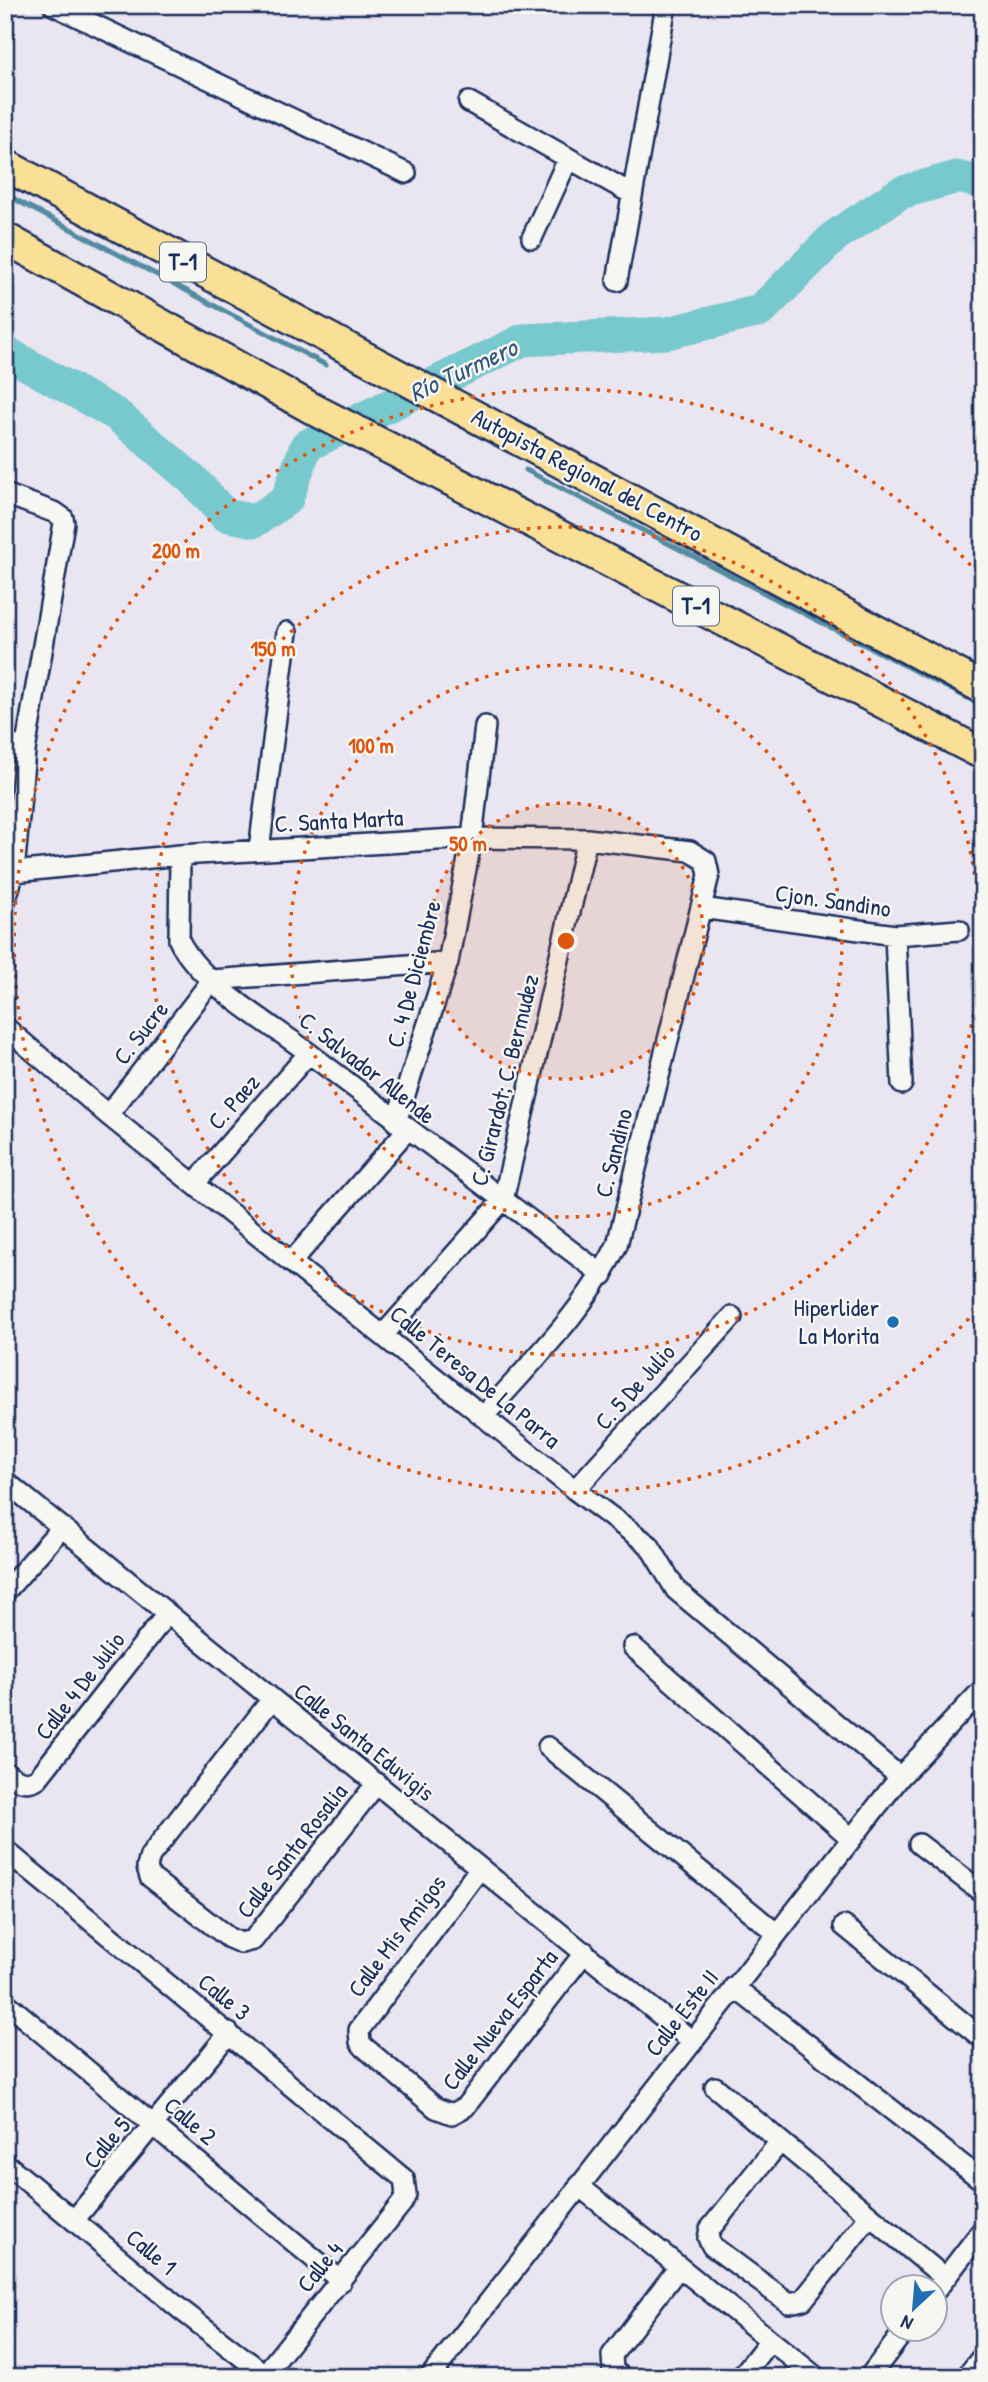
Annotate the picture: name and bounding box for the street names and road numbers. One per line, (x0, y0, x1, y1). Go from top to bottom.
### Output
road number: T-1 (160, 243, 206, 282)
street label: Autopista Regional del Centro (466, 400, 709, 549)
road number: T-1 (673, 586, 719, 626)
street label: C. Santa Marta (274, 801, 404, 839)
street label: Cjon. Sandino (773, 876, 893, 924)
street label: C. 4 De Diciembre (378, 896, 448, 1051)
street label: C. Girardot; C. Bermudez (462, 971, 546, 1189)
street label: C. Sucre (105, 994, 175, 1071)
street label: C. Salvador Allende (293, 1004, 443, 1131)
street label: C. Paez (200, 1066, 267, 1136)
street label: C. Sandino (587, 1105, 640, 1200)
street label: Calle Teresa De La Parra (384, 1297, 568, 1455)
street label: C. 5 De Julio (587, 1336, 682, 1436)
street label: Calle 4 De Julio (27, 1625, 132, 1746)
street label: Calle Santa Eduvigis (288, 1675, 442, 1808)
street label: Calle Santa Rosalia (228, 1776, 354, 1924)
street label: Calle Mis Amigos (340, 1868, 453, 2003)
street label: Calle Nueva Esparta (434, 1942, 564, 2097)
street label: Calle Este II (637, 1962, 725, 2063)
street label: Calle 3 (192, 1965, 258, 2027)
street label: Calle 2 (158, 2089, 224, 2152)
street label: Calle 5 (75, 2110, 137, 2175)
street label: Calle 1 (120, 2221, 184, 2282)
street label: Calle 4 (289, 2234, 350, 2299)

